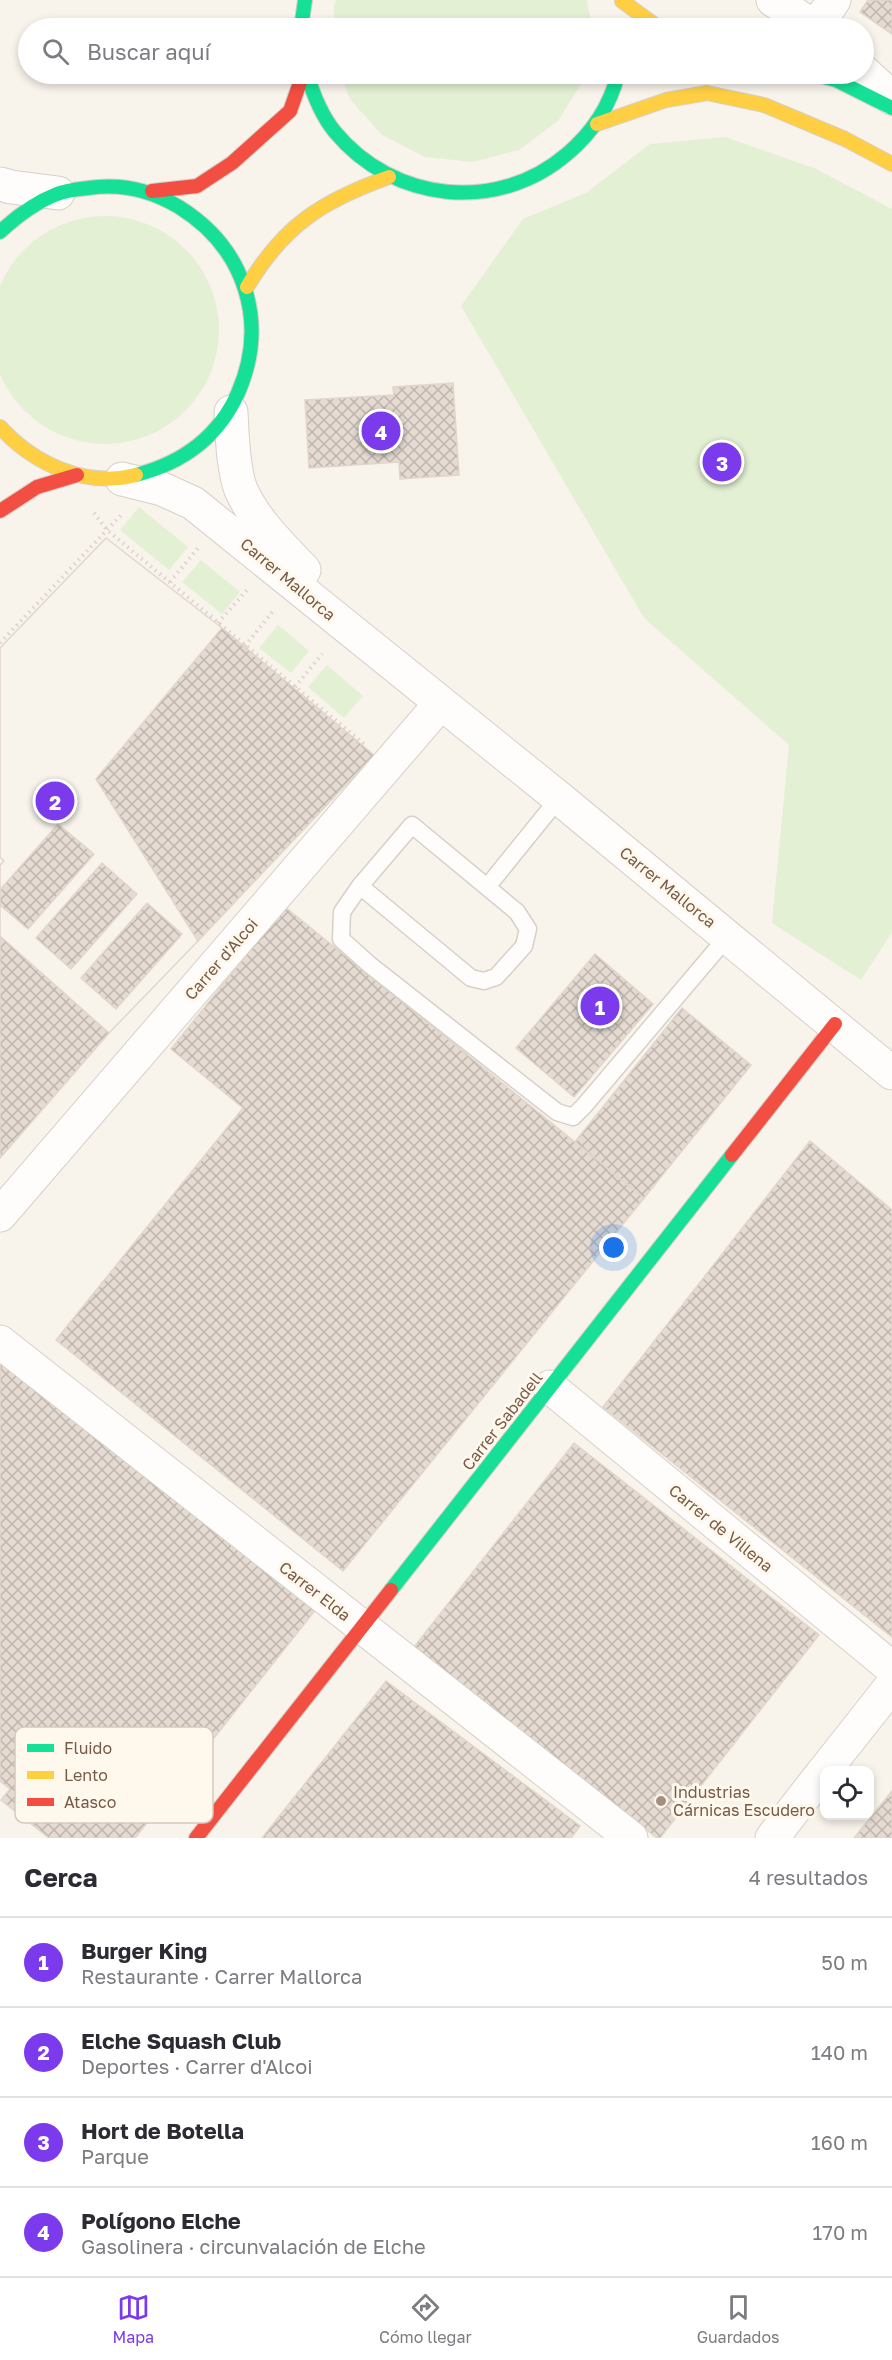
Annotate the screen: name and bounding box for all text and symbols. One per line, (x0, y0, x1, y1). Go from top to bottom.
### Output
search box (18, 18, 874, 84)
icon: search (39, 35, 72, 68)
text: Buscar aquí (87, 38, 210, 65)
pin: 4 (362, 408, 400, 454)
pin: 3 (702, 440, 742, 484)
street label: Carrer Mallorca (236, 533, 340, 625)
pin: 2 (36, 778, 74, 824)
street label: Carrer Mallorca (616, 842, 720, 932)
street label: Carrer d'Alcoi (180, 914, 262, 1004)
pin: 1 (580, 984, 620, 1028)
your location (599, 1233, 628, 1262)
street label: Carrer Sabadell (457, 1368, 547, 1474)
street label: Carrer de Villena (665, 1480, 777, 1576)
street label: Carrer Elda (275, 1557, 355, 1625)
legend (15, 1727, 213, 1823)
text: Fluido (64, 1738, 112, 1758)
text: Lento (64, 1765, 108, 1785)
map controls (820, 1766, 874, 1820)
button: locate (820, 1766, 874, 1820)
place label: Industrias Cárnicas Escudero (673, 1782, 815, 1820)
text: Atasco (64, 1792, 116, 1812)
marker: Industrias Cárnicas Escudero (654, 1794, 668, 1808)
text: Cerca (24, 1862, 98, 1893)
text: 4 resultados (749, 1865, 868, 1889)
text: Burger King (81, 1937, 207, 1964)
text: 1 (38, 1950, 49, 1974)
text: 50 m (821, 1950, 868, 1974)
text: Restaurante · Carrer Mallorca (81, 1964, 362, 1988)
text: Elche Squash Club (81, 2027, 281, 2054)
text: 2 (37, 2040, 50, 2064)
text: 140 m (811, 2040, 868, 2064)
text: Deportes · Carrer d'Alcoi (81, 2054, 313, 2078)
text: Hort de Botella (81, 2117, 244, 2144)
text: 3 (37, 2130, 50, 2154)
text: 160 m (811, 2130, 868, 2154)
text: Parque (81, 2144, 149, 2168)
text: Polígono Elche (81, 2207, 241, 2234)
text: 4 (37, 2220, 50, 2244)
text: 170 m (813, 2220, 868, 2244)
text: Gasolinera · circunvalación de Elche (81, 2234, 426, 2258)
tab: Mapa (112, 2291, 154, 2347)
tab: Cómo llegar (379, 2291, 472, 2347)
tab: Guardados (697, 2291, 780, 2347)

